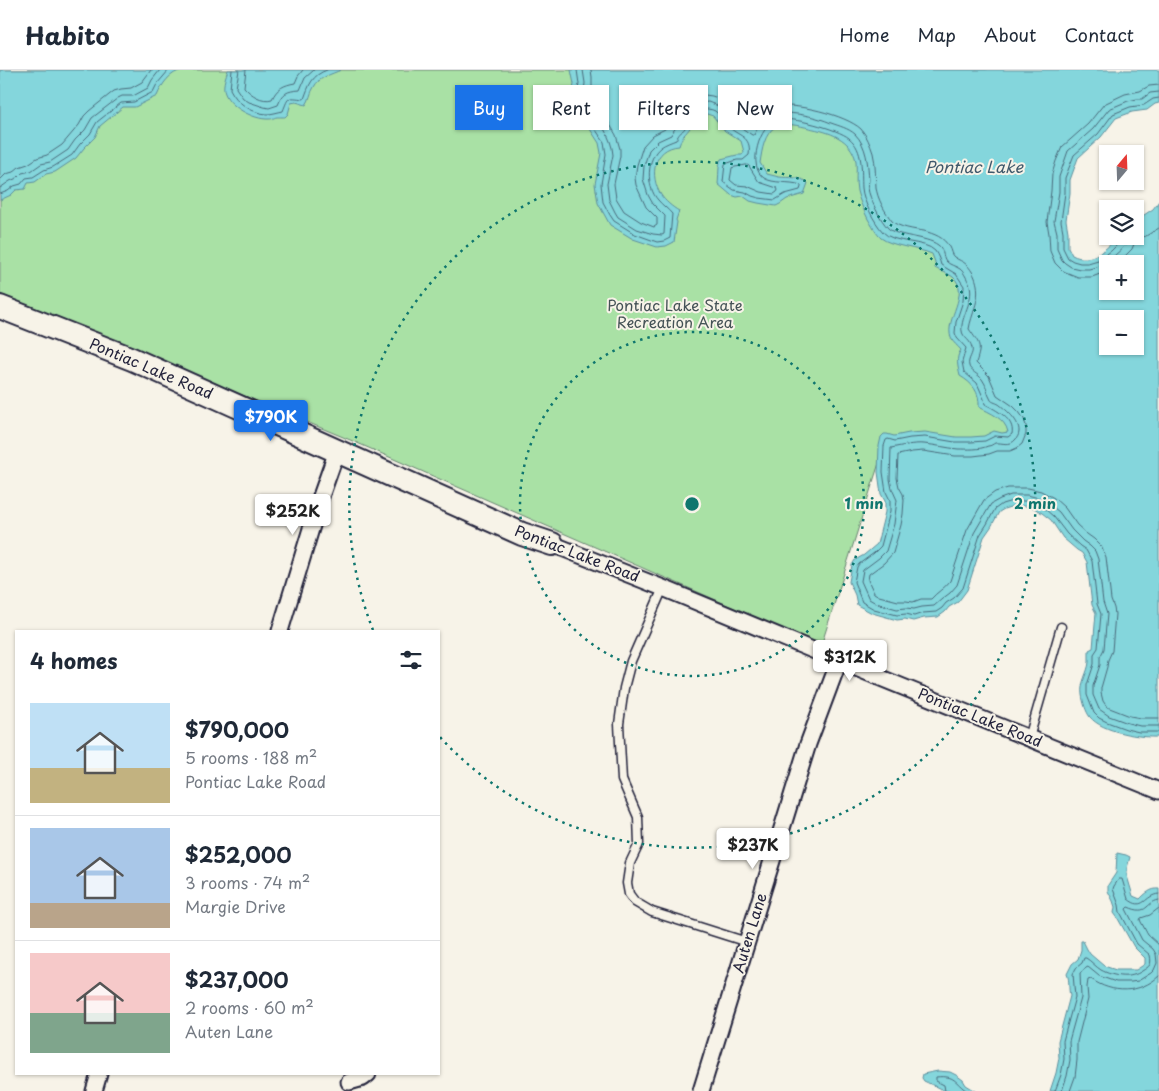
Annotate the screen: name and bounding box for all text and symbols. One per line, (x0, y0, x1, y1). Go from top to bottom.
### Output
text: Habito (25, 17, 110, 53)
text: Home (839, 21, 889, 48)
text: Map (917, 21, 956, 48)
text: About (984, 21, 1036, 48)
text: Contact (1064, 21, 1134, 48)
chip: Buy (455, 85, 523, 130)
chip: Rent (533, 85, 609, 130)
chip: Filters (619, 85, 708, 130)
chip: New (718, 85, 792, 130)
north arrow (1099, 145, 1144, 190)
map controls (1099, 145, 1144, 355)
water label: Pontiac Lake (925, 154, 1025, 178)
button: layers (1099, 200, 1144, 245)
button: + (1099, 255, 1144, 300)
park label: Pontiac Lake State Recreation Area (607, 293, 743, 333)
button: − (1099, 310, 1144, 355)
street label: Pontiac Lake Road (86, 331, 217, 404)
pin: $790K (236, 400, 306, 442)
text: $790K (245, 404, 297, 428)
text: 1 min (845, 491, 883, 514)
text: 2 min (1014, 491, 1056, 514)
pin: $252K (258, 494, 328, 536)
centre of rings (683, 495, 701, 513)
text: $252K (266, 498, 320, 522)
street label: Pontiac Lake Road (512, 518, 643, 587)
pin: $312K (815, 640, 885, 682)
text: 4 homes (30, 644, 117, 676)
text: $312K (824, 644, 876, 668)
icon: filters (397, 646, 425, 674)
street label: Pontiac Lake Road (915, 681, 1046, 752)
text: $790,000 (185, 713, 289, 745)
icon: home (70, 723, 130, 783)
text: 5 rooms · 188 m² (185, 745, 317, 769)
text: Pontiac Lake Road (185, 769, 326, 793)
pin: $237K (718, 828, 788, 870)
text: $237K (727, 832, 779, 856)
text: $252,000 (185, 838, 291, 870)
icon: home (70, 848, 130, 908)
text: 3 rooms · 74 m² (185, 870, 310, 894)
street label: Auten Lane (725, 890, 772, 975)
text: Margie Drive (185, 894, 286, 918)
text: $237,000 (185, 963, 289, 995)
icon: home (70, 973, 130, 1033)
text: 2 rooms · 60 m² (185, 995, 314, 1019)
text: Auten Lane (185, 1019, 273, 1043)

